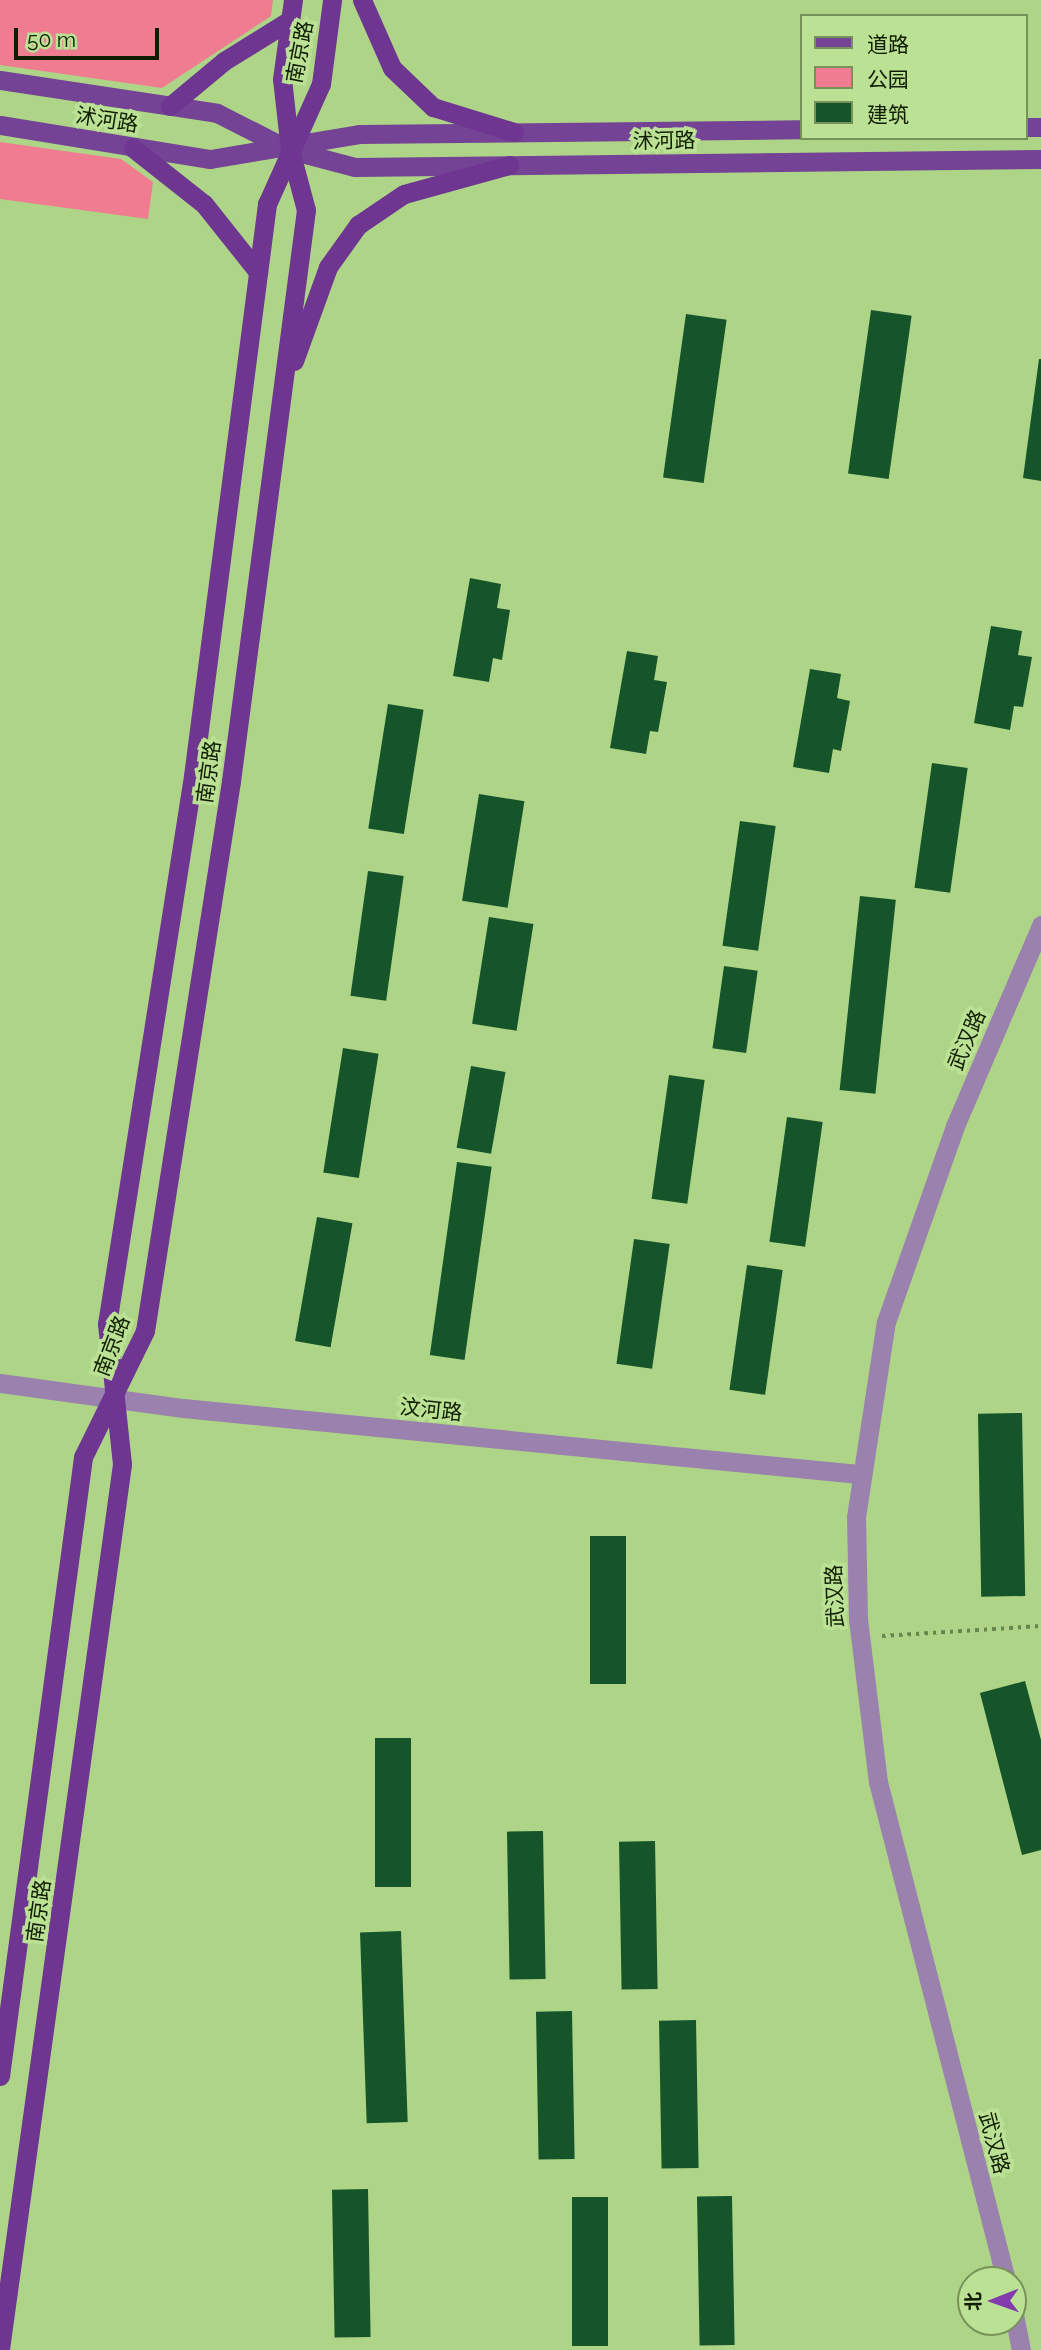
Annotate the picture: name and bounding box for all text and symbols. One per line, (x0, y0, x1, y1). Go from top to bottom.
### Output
scale bar (18, 14, 163, 58)
legend (800, 14, 1027, 140)
street label: 南京路 (282, 19, 318, 85)
text: 50 m (27, 27, 76, 52)
text: 道路 (867, 32, 909, 57)
text: 公园 (867, 67, 909, 92)
text: 建筑 (867, 102, 909, 127)
street label: 沭河路 (74, 103, 140, 137)
street label: 沭河路 (632, 128, 696, 154)
street label: 南京路 (192, 739, 226, 805)
street label: 武汉路 (943, 1006, 991, 1074)
street label: 南京路 (89, 1312, 135, 1380)
street label: 汶河路 (398, 1394, 464, 1426)
street label: 武汉路 (821, 1564, 849, 1628)
street label: 南京路 (22, 1878, 56, 1944)
street label: 武汉路 (974, 2109, 1014, 2177)
north arrow (957, 2266, 1027, 2336)
text: 北 (962, 2292, 984, 2311)

